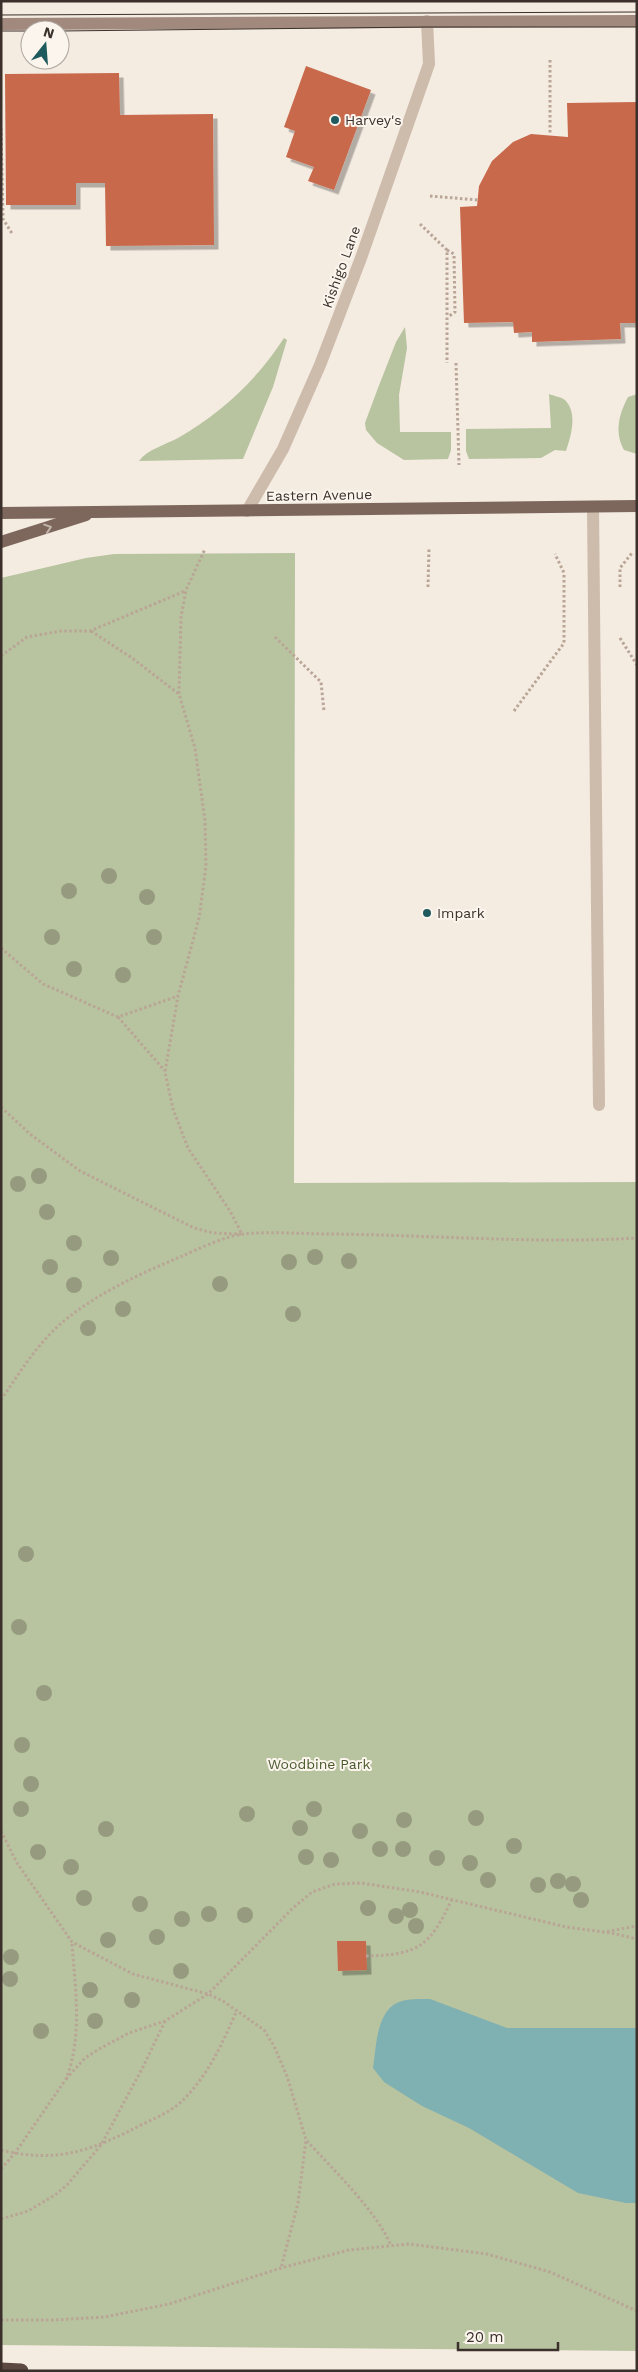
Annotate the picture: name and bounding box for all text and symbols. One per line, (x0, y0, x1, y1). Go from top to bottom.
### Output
north arrow (20, 20, 70, 70)
text: N (42, 23, 56, 42)
place label: Harvey's (345, 112, 402, 128)
marker: Harvey's (329, 114, 341, 126)
street label: Kishigo Lane (319, 224, 363, 310)
street label: Eastern Avenue (266, 486, 372, 504)
one-way arrow (43, 523, 51, 533)
place label: Impark (437, 905, 485, 921)
marker: Impark (421, 907, 433, 919)
park label: Woodbine Park (268, 1756, 370, 1772)
scale bar (458, 2320, 558, 2352)
text: 20 m (466, 2328, 504, 2346)

